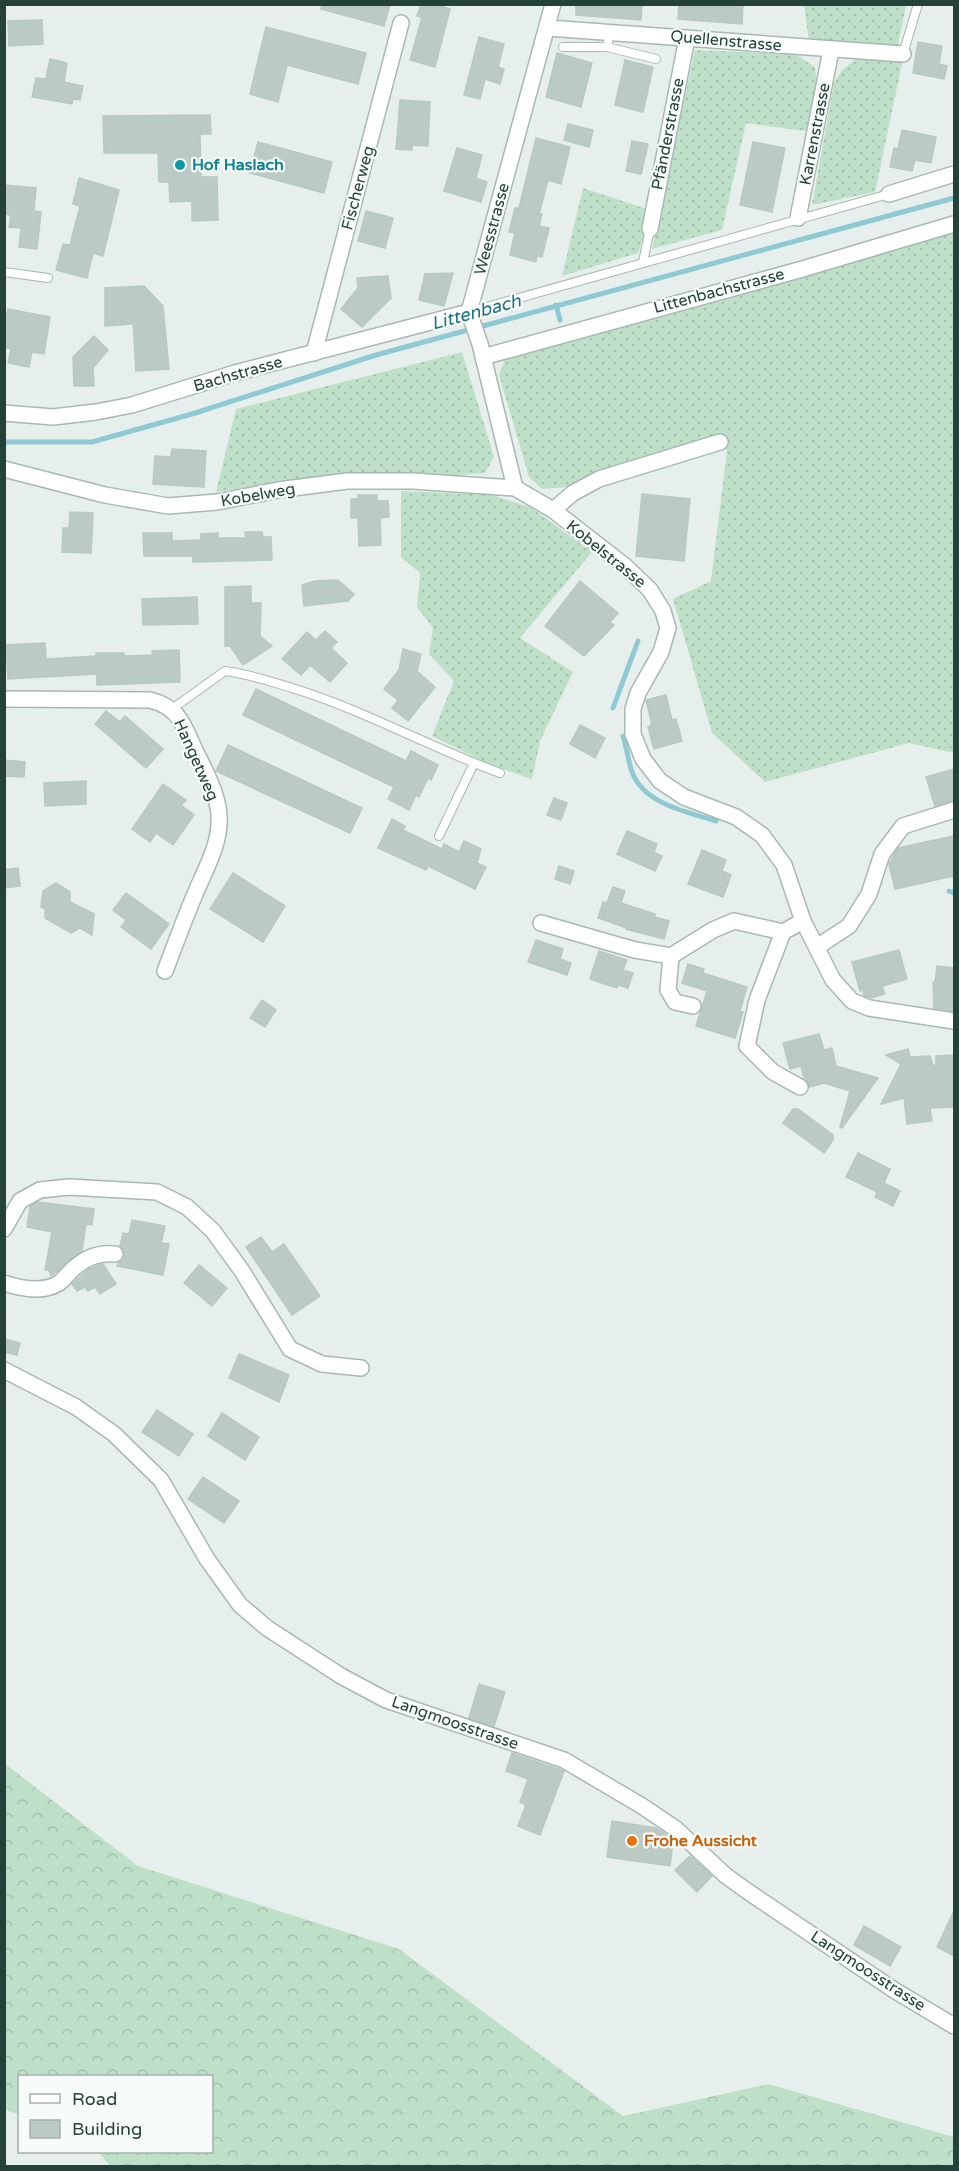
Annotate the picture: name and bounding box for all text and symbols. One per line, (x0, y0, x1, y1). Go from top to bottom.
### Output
street label: Quellenstrasse (669, 26, 783, 56)
street label: Pfänderstrasse (647, 76, 689, 192)
street label: Karrenstrasse (795, 81, 835, 187)
street label: Fischerweg (337, 144, 379, 232)
place label: Hof Haslach (192, 155, 284, 175)
marker: Hof Haslach (173, 158, 187, 172)
street label: Weesstrasse (470, 181, 514, 277)
street label: Littenbachstrasse (651, 264, 787, 318)
water label: Littenbach (429, 289, 524, 334)
street label: Bachstrasse (191, 352, 285, 396)
street label: Kobelweg (219, 479, 297, 511)
street label: Kobelstrasse (562, 516, 650, 592)
street label: Hangetweg (169, 716, 223, 804)
street label: Langmoosstrasse (389, 1692, 521, 1754)
place label: Frohe Aussicht (644, 1831, 758, 1851)
marker: Frohe Aussicht (625, 1834, 639, 1848)
street label: Langmoosstrasse (807, 1926, 929, 2016)
legend (18, 2075, 213, 2153)
text: Road (72, 2088, 117, 2110)
text: Building (72, 2118, 142, 2140)

